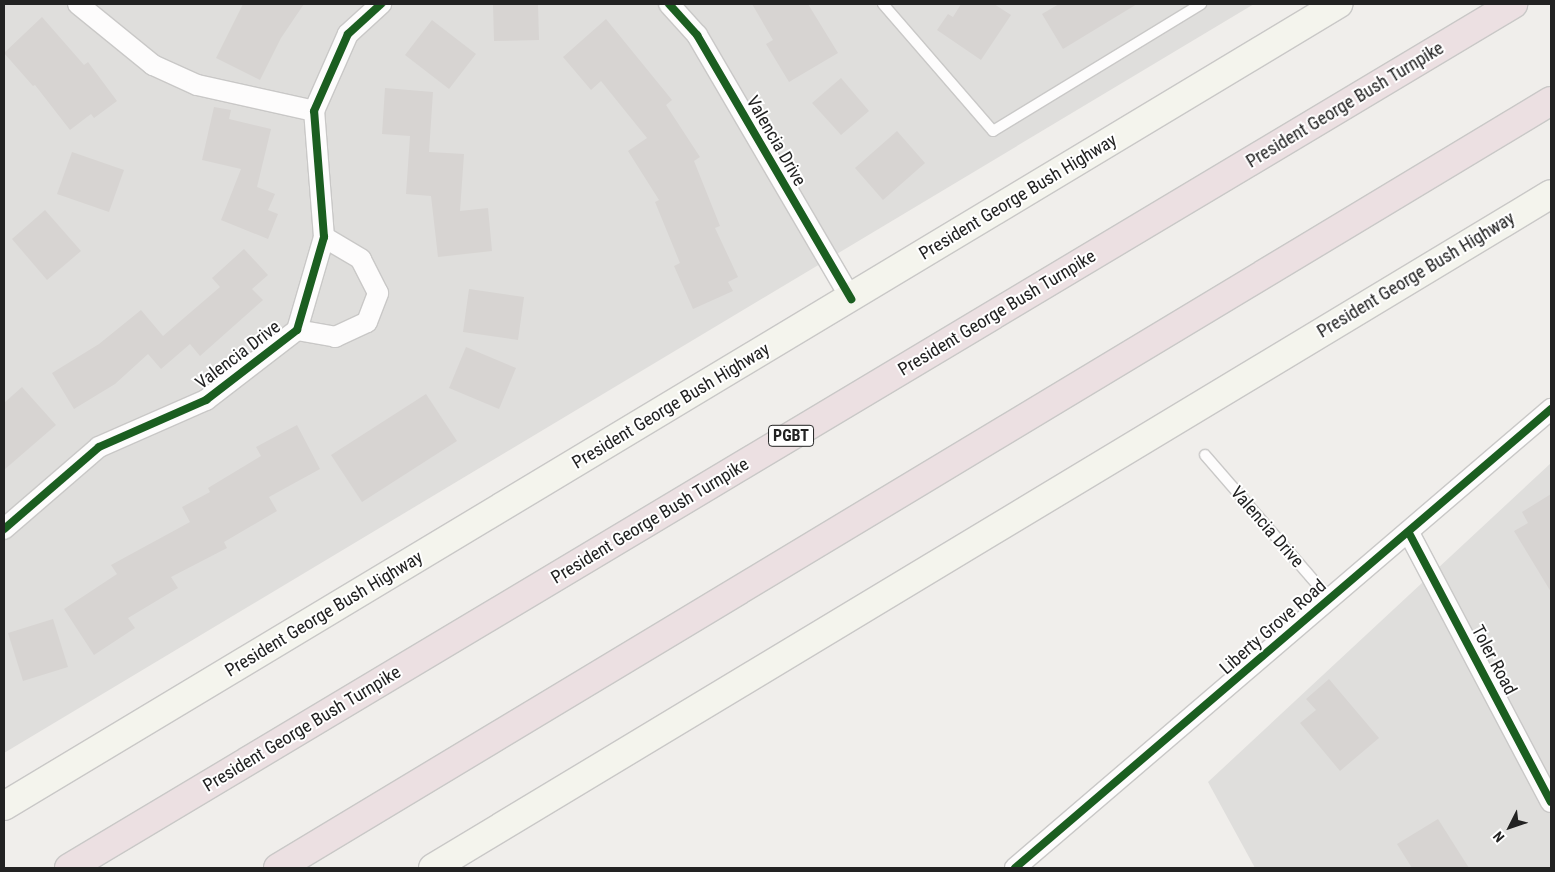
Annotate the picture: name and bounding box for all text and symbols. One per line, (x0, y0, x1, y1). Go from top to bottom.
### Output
street label: President George Bush Turnpike (1242, 37, 1448, 173)
street label: Valencia Drive (741, 92, 811, 190)
street label: President George Bush Highway (915, 129, 1121, 265)
street label: President George Bush Highway (1313, 207, 1519, 343)
street label: President George Bush Turnpike (894, 245, 1100, 381)
street label: Valencia Drive (191, 316, 285, 394)
street label: President George Bush Highway (568, 338, 774, 474)
road number: PGBT (767, 422, 815, 450)
street label: President George Bush Turnpike (547, 453, 753, 589)
street label: Valencia Drive (1226, 482, 1308, 572)
street label: President George Bush Highway (221, 546, 427, 682)
street label: Liberty Grove Road (1215, 575, 1331, 679)
street label: Toler Road (1467, 621, 1521, 699)
street label: President George Bush Turnpike (199, 661, 405, 797)
north arrow (1485, 802, 1535, 852)
text: N (1490, 828, 1508, 845)

